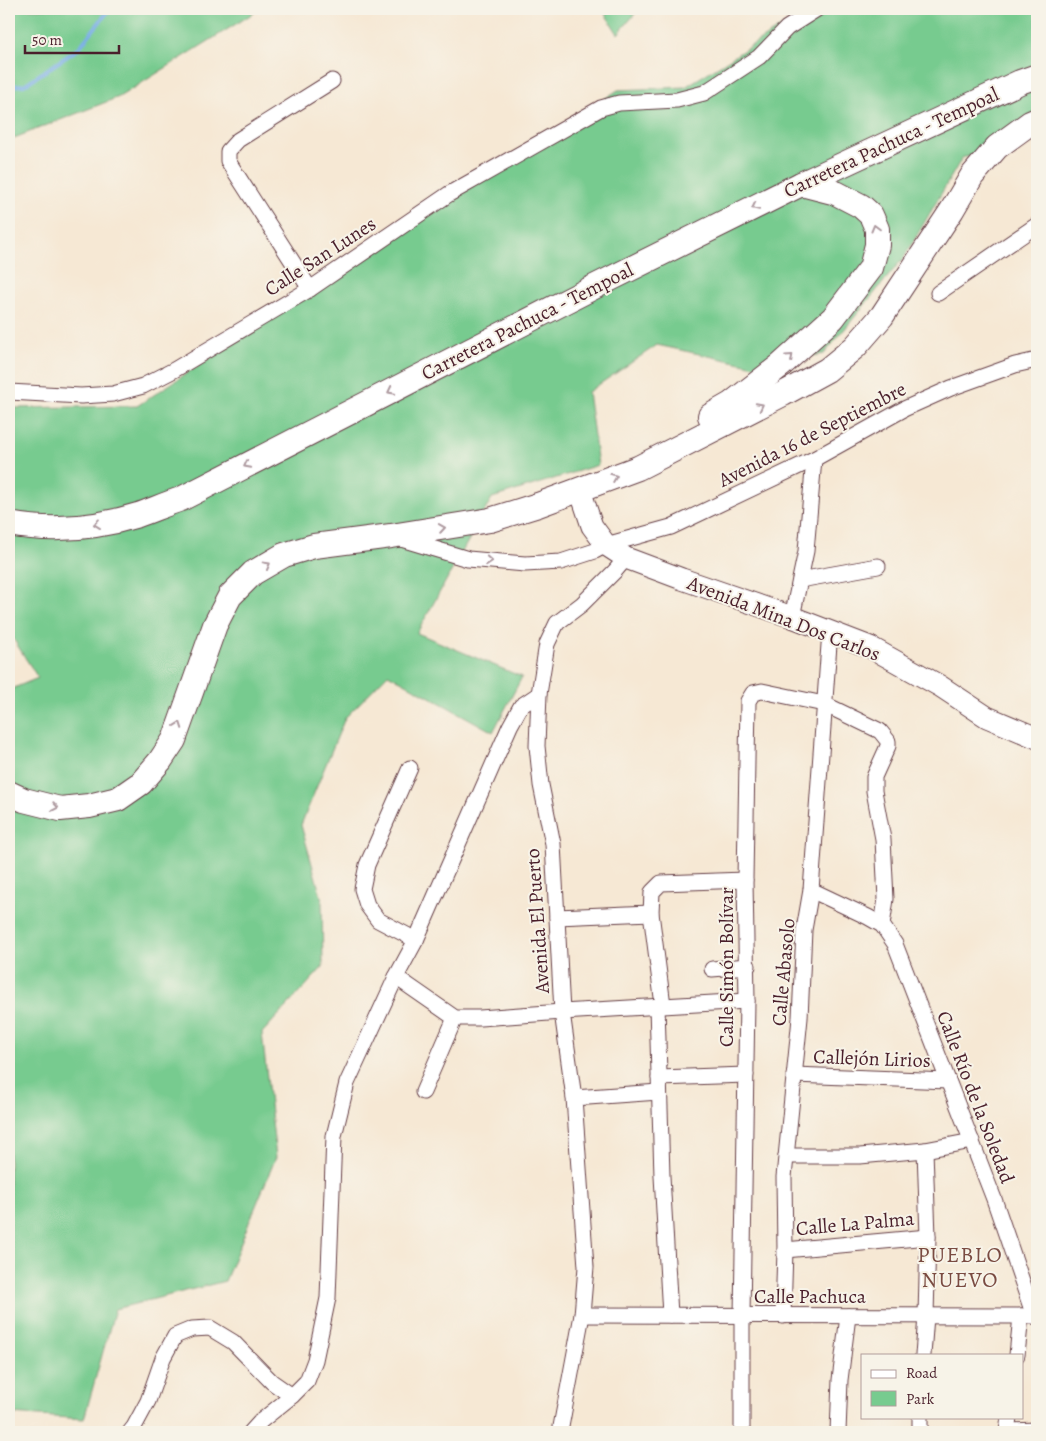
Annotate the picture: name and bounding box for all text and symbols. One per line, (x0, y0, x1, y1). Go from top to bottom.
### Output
scale bar (25, 22, 119, 54)
text: 50 m (32, 30, 62, 50)
street label: Carretera Pachuca - Tempoal (779, 81, 1003, 204)
one-way arrow (751, 200, 760, 211)
street label: Calle San Lunes (259, 210, 381, 303)
one-way arrow (870, 224, 880, 232)
street label: Carretera Pachuca - Tempoal (417, 256, 638, 387)
one-way arrow (784, 354, 793, 363)
street label: Avenida 16 de Septiembre (713, 375, 911, 494)
one-way arrow (388, 385, 397, 395)
one-way arrow (754, 402, 763, 412)
one-way arrow (243, 459, 252, 469)
one-way arrow (609, 473, 618, 483)
one-way arrow (92, 518, 100, 529)
one-way arrow (437, 524, 446, 534)
one-way arrow (485, 555, 493, 566)
one-way arrow (261, 561, 270, 571)
street label: Avenida Mina Dos Carlos (683, 569, 884, 668)
one-way arrow (174, 721, 184, 730)
one-way arrow (51, 801, 60, 811)
street label: Avenida El Puerto (519, 848, 556, 995)
street label: Calle Simón Bolívar (713, 887, 740, 1047)
street label: Calle Abasolo (765, 917, 802, 1027)
street label: Calle Río de la Soledad (930, 1007, 1021, 1188)
street label: Callejón Lirios (813, 1043, 931, 1074)
street label: Calle La Palma (795, 1205, 916, 1242)
district label: PUEBLO NUEVO (917, 1240, 1003, 1295)
street label: Calle Pachuca (754, 1283, 867, 1310)
legend (861, 1354, 1024, 1418)
text: Road (906, 1363, 938, 1383)
text: Park (906, 1389, 935, 1409)

